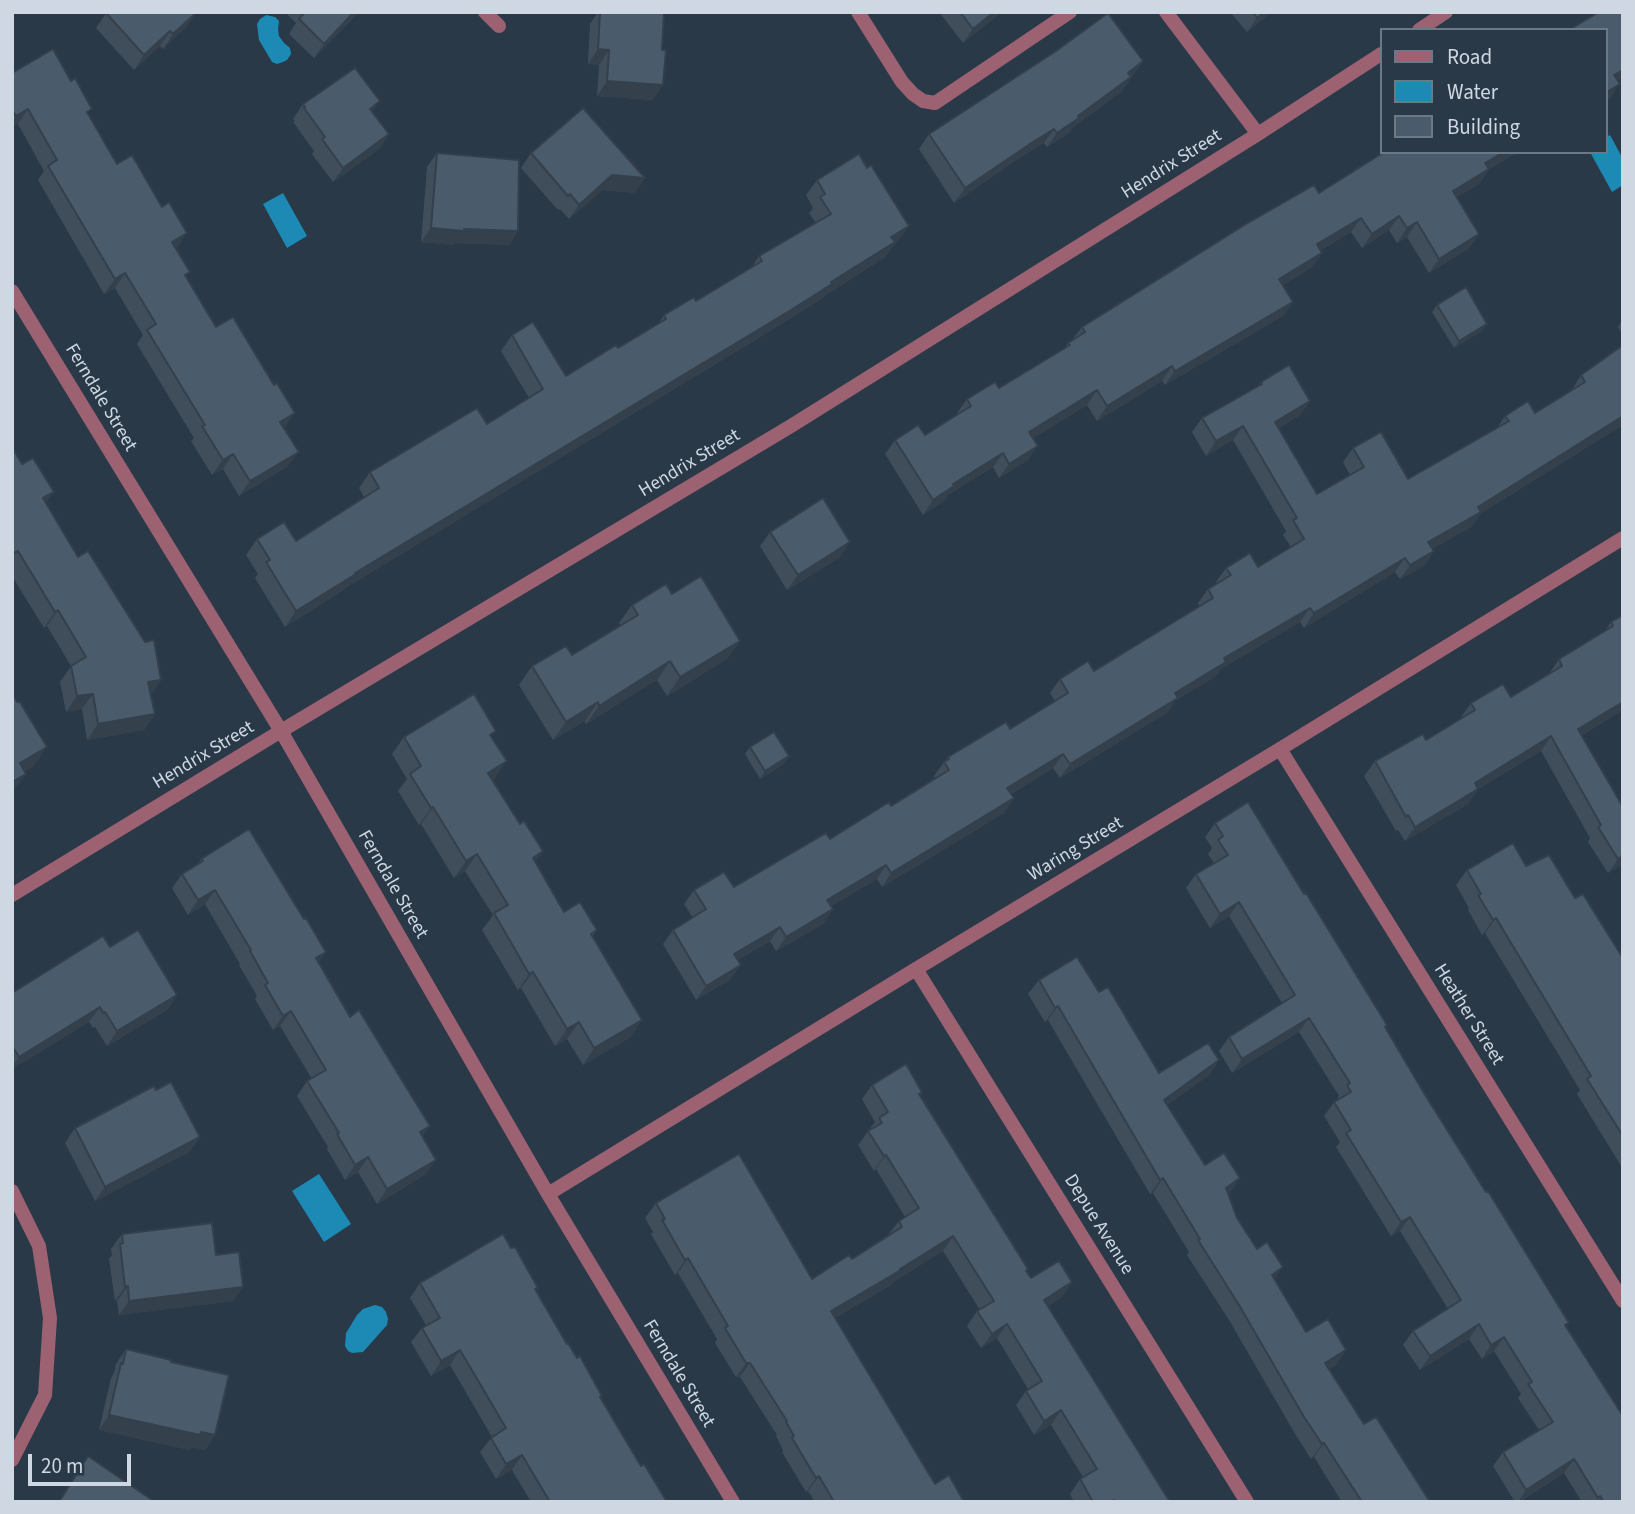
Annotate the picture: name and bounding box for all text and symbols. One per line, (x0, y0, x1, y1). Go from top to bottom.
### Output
legend (1380, 28, 1607, 154)
text: Road (1447, 42, 1492, 72)
text: Water (1447, 77, 1498, 107)
text: Building (1447, 112, 1520, 142)
street label: Hendrix Street (1118, 125, 1226, 205)
street label: Ferndale Street (59, 340, 141, 456)
street label: Hendrix Street (635, 425, 745, 503)
street label: Hendrix Street (149, 717, 259, 795)
street label: Waring Street (1024, 813, 1128, 887)
street label: Ferndale Street (352, 827, 432, 943)
street label: Heather Street (1428, 960, 1508, 1070)
street label: Depue Avenue (1058, 1171, 1138, 1279)
street label: Ferndale Street (637, 1316, 719, 1432)
scale bar (32, 1440, 135, 1484)
text: 20 m (41, 1451, 83, 1481)

